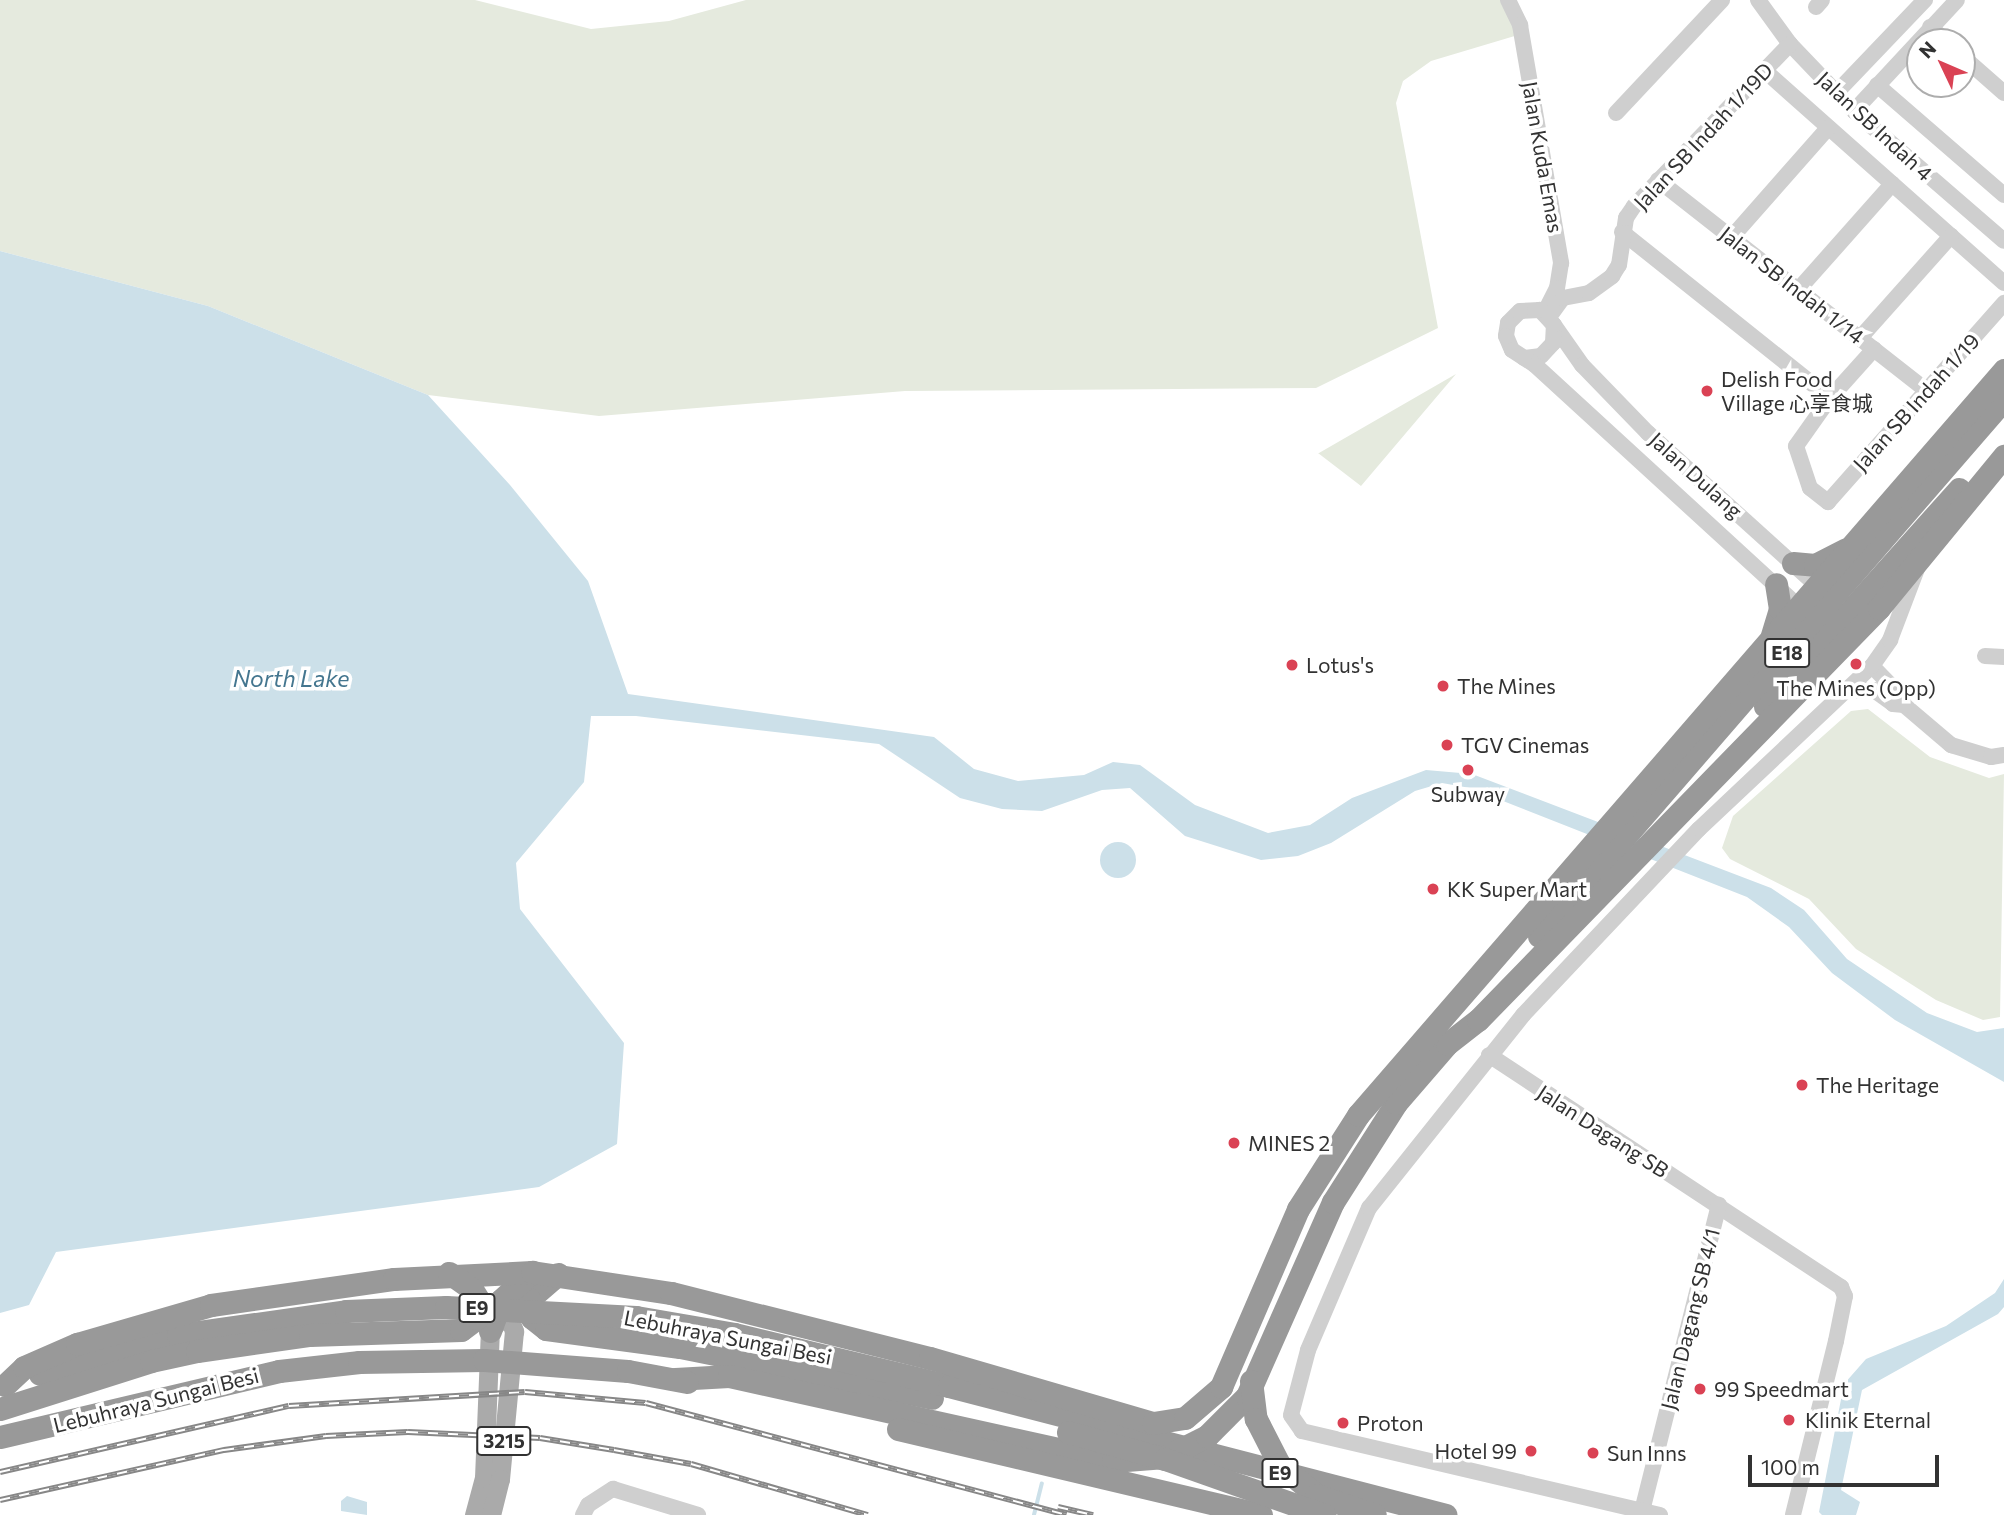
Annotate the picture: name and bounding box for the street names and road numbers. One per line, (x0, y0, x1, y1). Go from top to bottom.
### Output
street label: Jalan SB Indah 1/19D (1628, 57, 1778, 215)
street label: Jalan SB Indah 4 (1812, 66, 1938, 186)
street label: Jalan Kuda Emas (1517, 79, 1569, 235)
street label: Jalan SB Indah 1/14 (1715, 221, 1869, 349)
street label: Jalan SB Indah 1/19 (1848, 328, 1984, 476)
street label: Jalan Dulang (1644, 427, 1748, 523)
road number: E18 (1762, 638, 1812, 668)
street label: Jalan Dagang SB (1533, 1079, 1673, 1183)
street label: Jalan Dagang SB 4/1 (1655, 1226, 1725, 1412)
road number: E9 (458, 1292, 496, 1324)
street label: Lebuhraya Sungai Besi (622, 1304, 834, 1370)
street label: Lebuhraya Sungai Besi (51, 1362, 261, 1438)
road number: 3215 (476, 1426, 532, 1456)
road number: E9 (1261, 1457, 1299, 1488)

